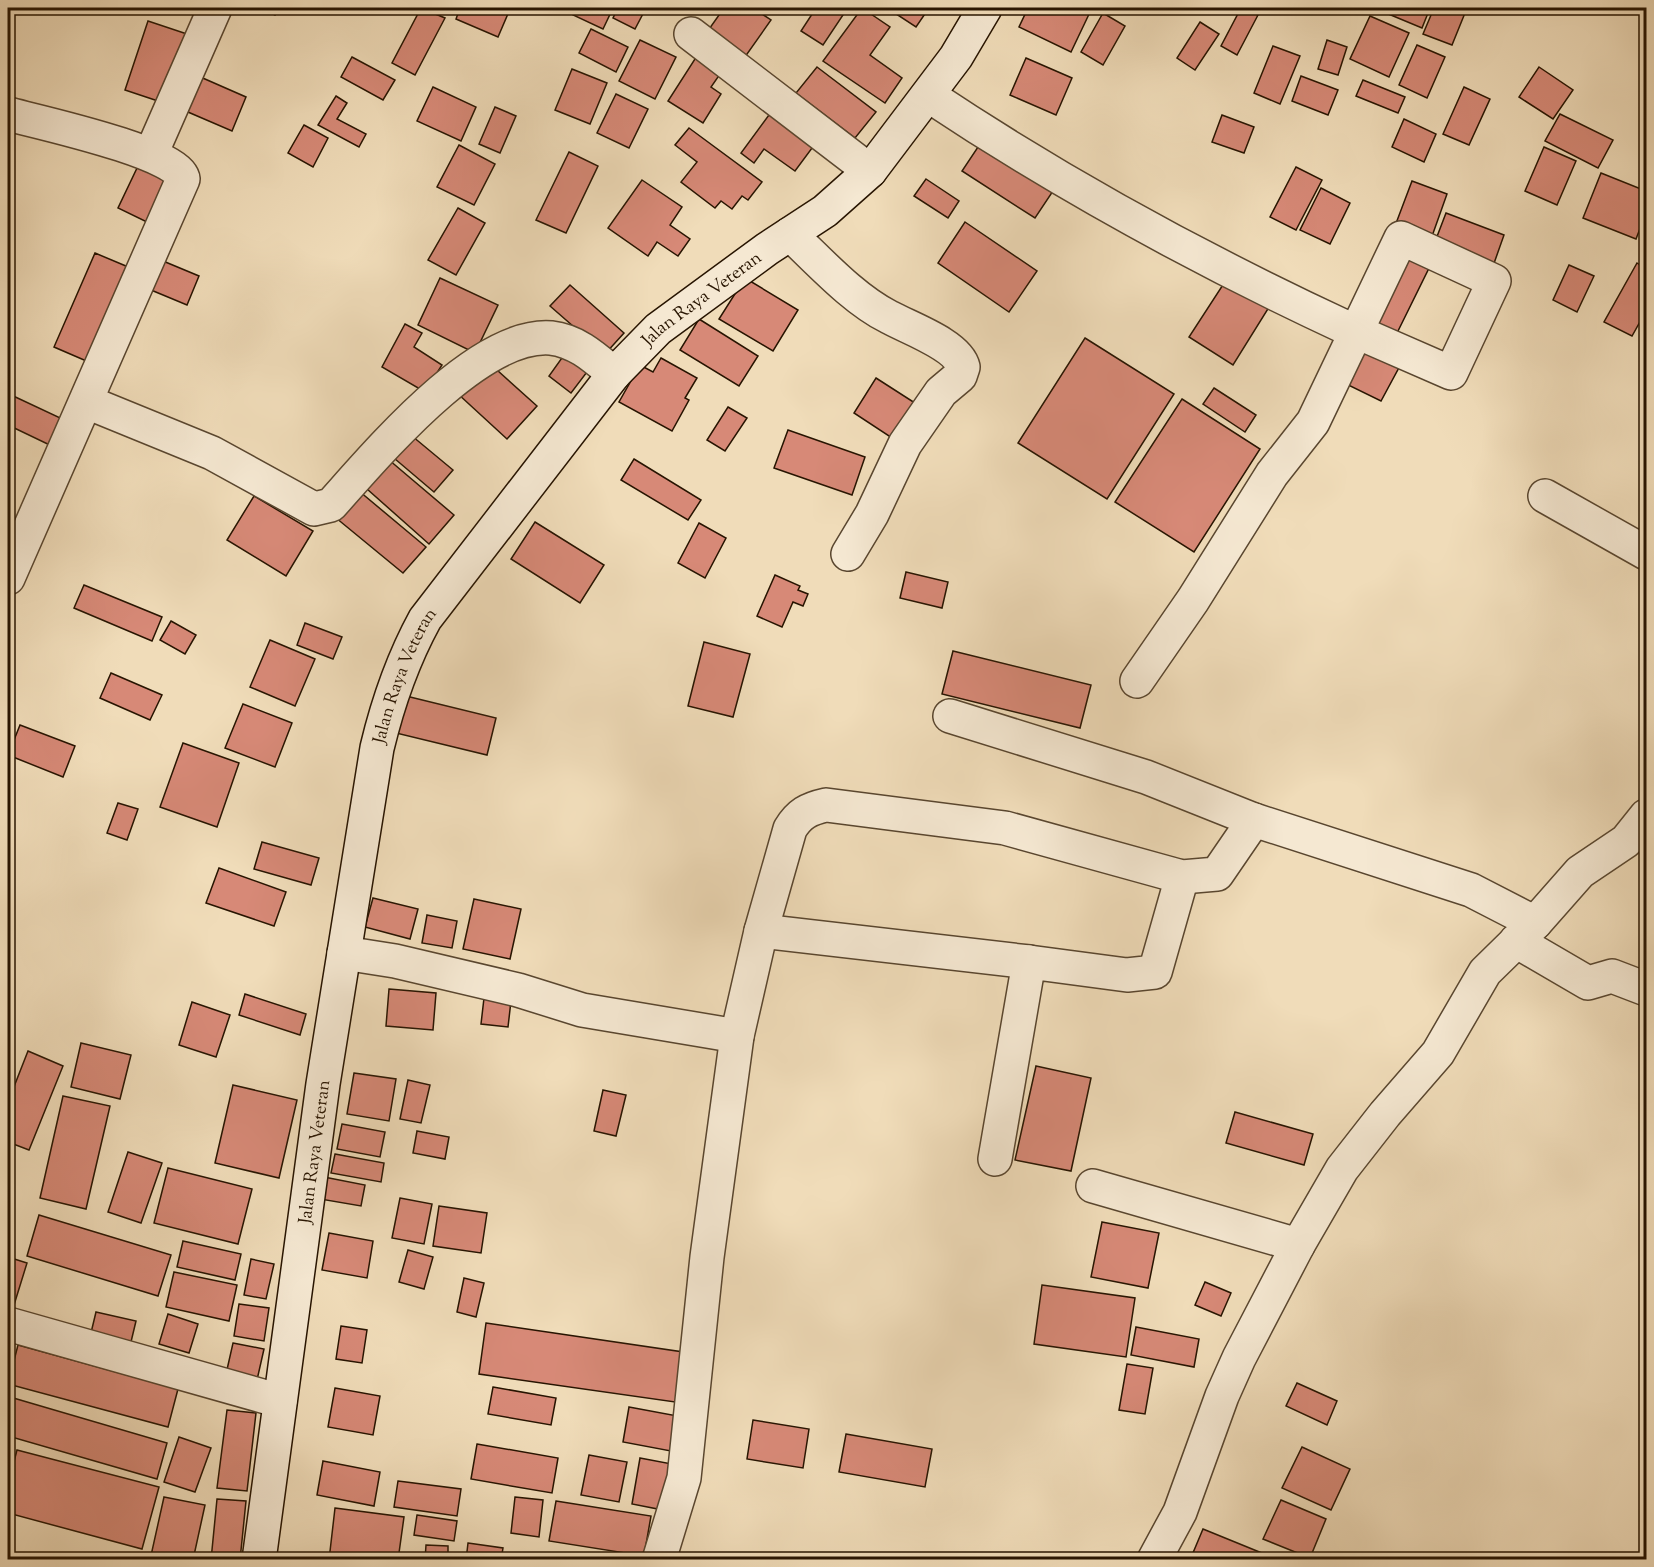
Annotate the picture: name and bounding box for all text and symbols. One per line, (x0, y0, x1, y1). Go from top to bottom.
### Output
street label: Jalan Raya Veteran (636, 246, 768, 354)
street label: Jalan Raya Veteran (367, 603, 444, 748)
street label: Jalan Raya Veteran (293, 1078, 338, 1226)

